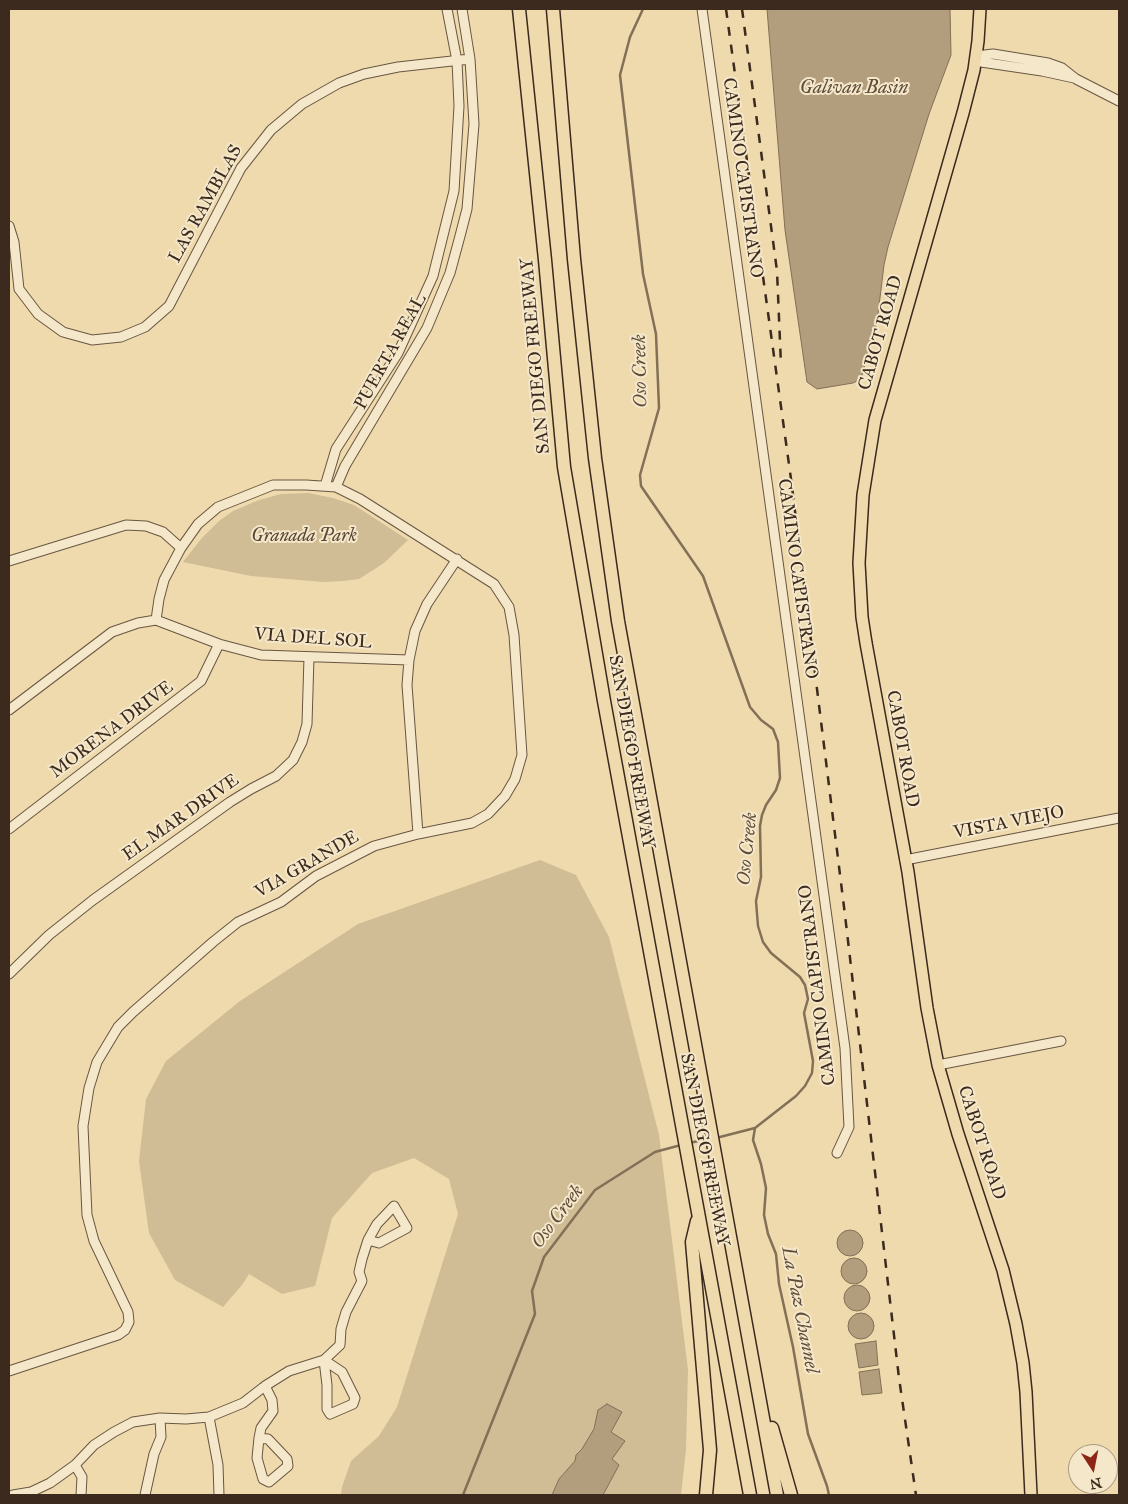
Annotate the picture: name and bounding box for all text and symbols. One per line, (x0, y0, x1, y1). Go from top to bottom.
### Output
street label: CAMINO CAPISTRANO (717, 76, 767, 280)
water label: Galivan Basin (800, 77, 908, 99)
street label: LAS RAMBLAS (165, 141, 247, 267)
street label: SAN DIEGO FREEWAY (517, 257, 555, 455)
street label: CABOT ROAD (854, 273, 908, 393)
street label: PUERTA REAL (350, 290, 432, 414)
water label: Oso Creek (629, 334, 653, 408)
street label: CAMINO CAPISTRANO (772, 477, 822, 681)
park label: Granada Park (251, 526, 357, 548)
street label: VIA DEL SOL (254, 624, 372, 654)
street label: SAN DIEGO FREEWAY (603, 653, 659, 851)
street label: MORENA DRIVE (46, 677, 178, 783)
street label: CABOT ROAD (881, 689, 923, 809)
street label: EL MAR DRIVE (119, 770, 243, 866)
street label: VISTA VIEJO (952, 802, 1066, 844)
water label: Oso Creek (733, 812, 763, 886)
street label: VIA GRANDE (251, 827, 363, 903)
street label: CAMINO CAPISTRANO (795, 883, 841, 1087)
street label: SAN DIEGO FREEWAY (675, 1052, 733, 1248)
street label: CABOT ROAD (952, 1083, 1010, 1203)
water label: Oso Creek (527, 1181, 589, 1253)
water label: La Paz Channel (776, 1245, 822, 1375)
north arrow (1068, 1444, 1118, 1494)
text: N (1088, 1474, 1103, 1493)

